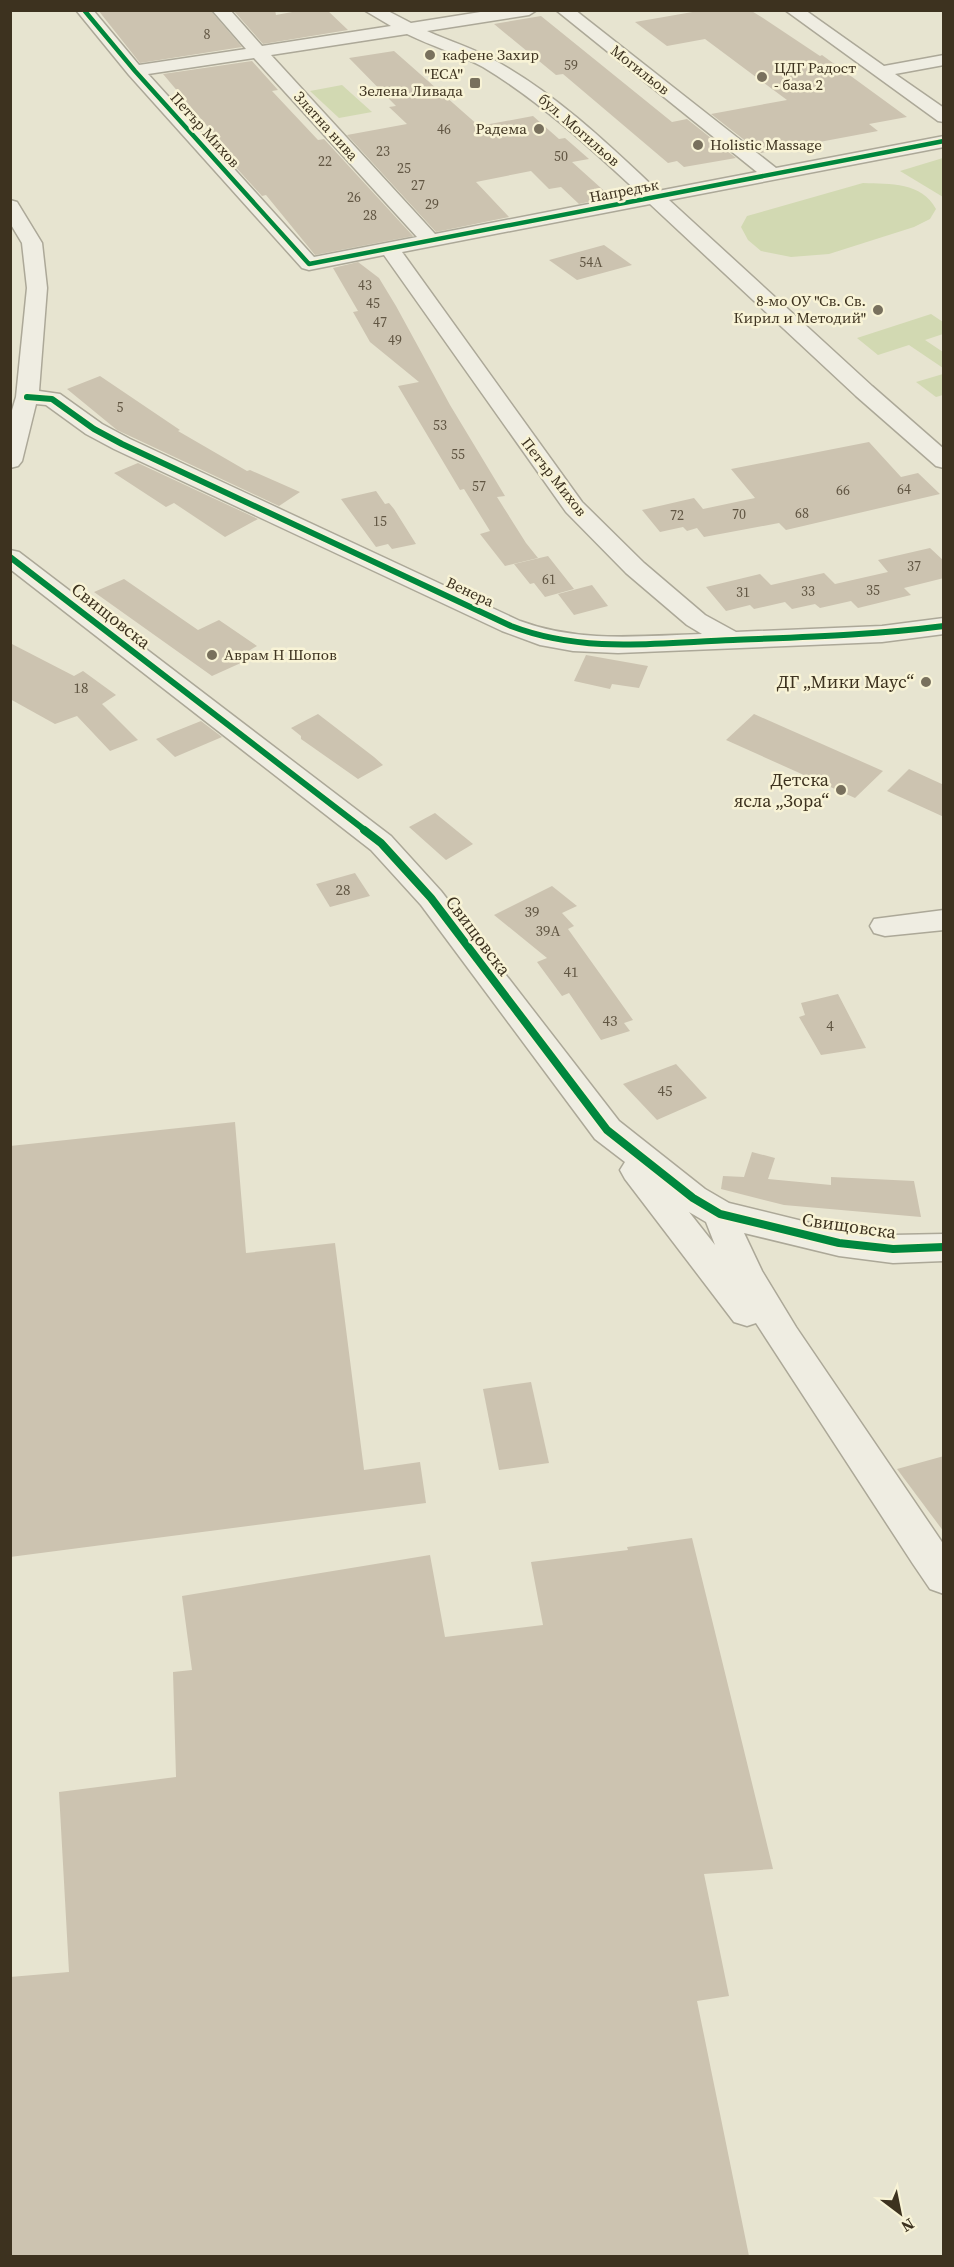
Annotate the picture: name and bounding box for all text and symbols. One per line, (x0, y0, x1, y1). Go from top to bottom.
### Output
house number: 8 (204, 24, 211, 44)
street label: Могильов (606, 40, 675, 100)
place label: кафене Захир (442, 44, 539, 65)
marker: кафене Захир (423, 48, 437, 62)
house number: 59 (564, 55, 578, 75)
place label: ЦДГ Радост - база 2 (774, 57, 856, 95)
place label: ''ЕСА'' Зелена Ливада (359, 63, 463, 101)
marker: ЦДГ Радост - база 2 (755, 70, 769, 84)
marker: ''ЕСА'' Зелена Ливада (468, 76, 482, 90)
street label: Златна нива (289, 86, 364, 165)
street label: Петър Михов (166, 87, 245, 172)
street label: бул. Могильов (534, 88, 625, 171)
place label: Радема (476, 118, 527, 139)
house number: 46 (437, 119, 451, 139)
marker: Радема (532, 122, 546, 136)
place label: Holistic Massage (710, 134, 822, 155)
marker: Holistic Massage (691, 138, 705, 152)
house number: 23 (376, 141, 390, 161)
house number: 50 (554, 146, 568, 166)
house number: 22 (318, 151, 332, 171)
house number: 25 (397, 158, 411, 178)
street label: Напредък (587, 173, 661, 208)
house number: 27 (411, 175, 425, 195)
house number: 26 (347, 187, 361, 207)
house number: 29 (425, 194, 439, 214)
house number: 28 (363, 205, 377, 225)
house number: 54А (579, 252, 603, 272)
house number: 43 (358, 275, 372, 295)
place label: 8-мо ОУ "Св. Св. Кирил и Методий" (734, 290, 866, 328)
house number: 45 (366, 293, 380, 313)
marker: 8-мо ОУ "Св. Св. Кирил и Методий" (871, 303, 885, 317)
house number: 47 (373, 312, 387, 332)
house number: 49 (388, 330, 402, 350)
house number: 5 (117, 397, 124, 417)
house number: 53 (433, 415, 447, 435)
street label: Петър Михов (517, 433, 592, 521)
house number: 55 (451, 444, 465, 464)
house number: 57 (472, 476, 486, 496)
house number: 64 (897, 479, 911, 499)
house number: 66 (836, 480, 850, 500)
house number: 68 (795, 503, 809, 523)
house number: 70 (732, 504, 746, 524)
house number: 72 (670, 505, 684, 525)
house number: 15 (373, 511, 387, 531)
house number: 37 (907, 556, 921, 576)
house number: 61 (542, 569, 556, 589)
street label: Венера (443, 571, 498, 612)
street label: Свищовска (66, 577, 157, 655)
house number: 35 (866, 580, 880, 600)
house number: 33 (801, 581, 815, 601)
house number: 31 (736, 582, 750, 602)
place label: Аврам Н Шопов (224, 644, 337, 665)
marker: Аврам Н Шопов (205, 648, 219, 662)
place label: ДГ „Мики Маус“ (777, 669, 915, 694)
marker: ДГ „Мики Маус“ (919, 675, 933, 689)
house number: 18 (73, 677, 89, 698)
place label: Детска ясла „Зора“ (734, 767, 830, 813)
marker: Детска ясла „Зора“ (834, 783, 848, 797)
house number: 28 (335, 879, 351, 900)
street label: Свищовска (440, 890, 517, 982)
house number: 39 (524, 901, 540, 922)
house number: 39A (536, 920, 561, 941)
house number: 41 (563, 961, 579, 982)
house number: 43 (602, 1010, 618, 1031)
house number: 4 (826, 1015, 834, 1036)
house number: 45 (657, 1080, 673, 1101)
street label: Свищовска (801, 1207, 898, 1245)
north arrow (870, 2183, 930, 2243)
text: N (897, 2213, 919, 2238)

